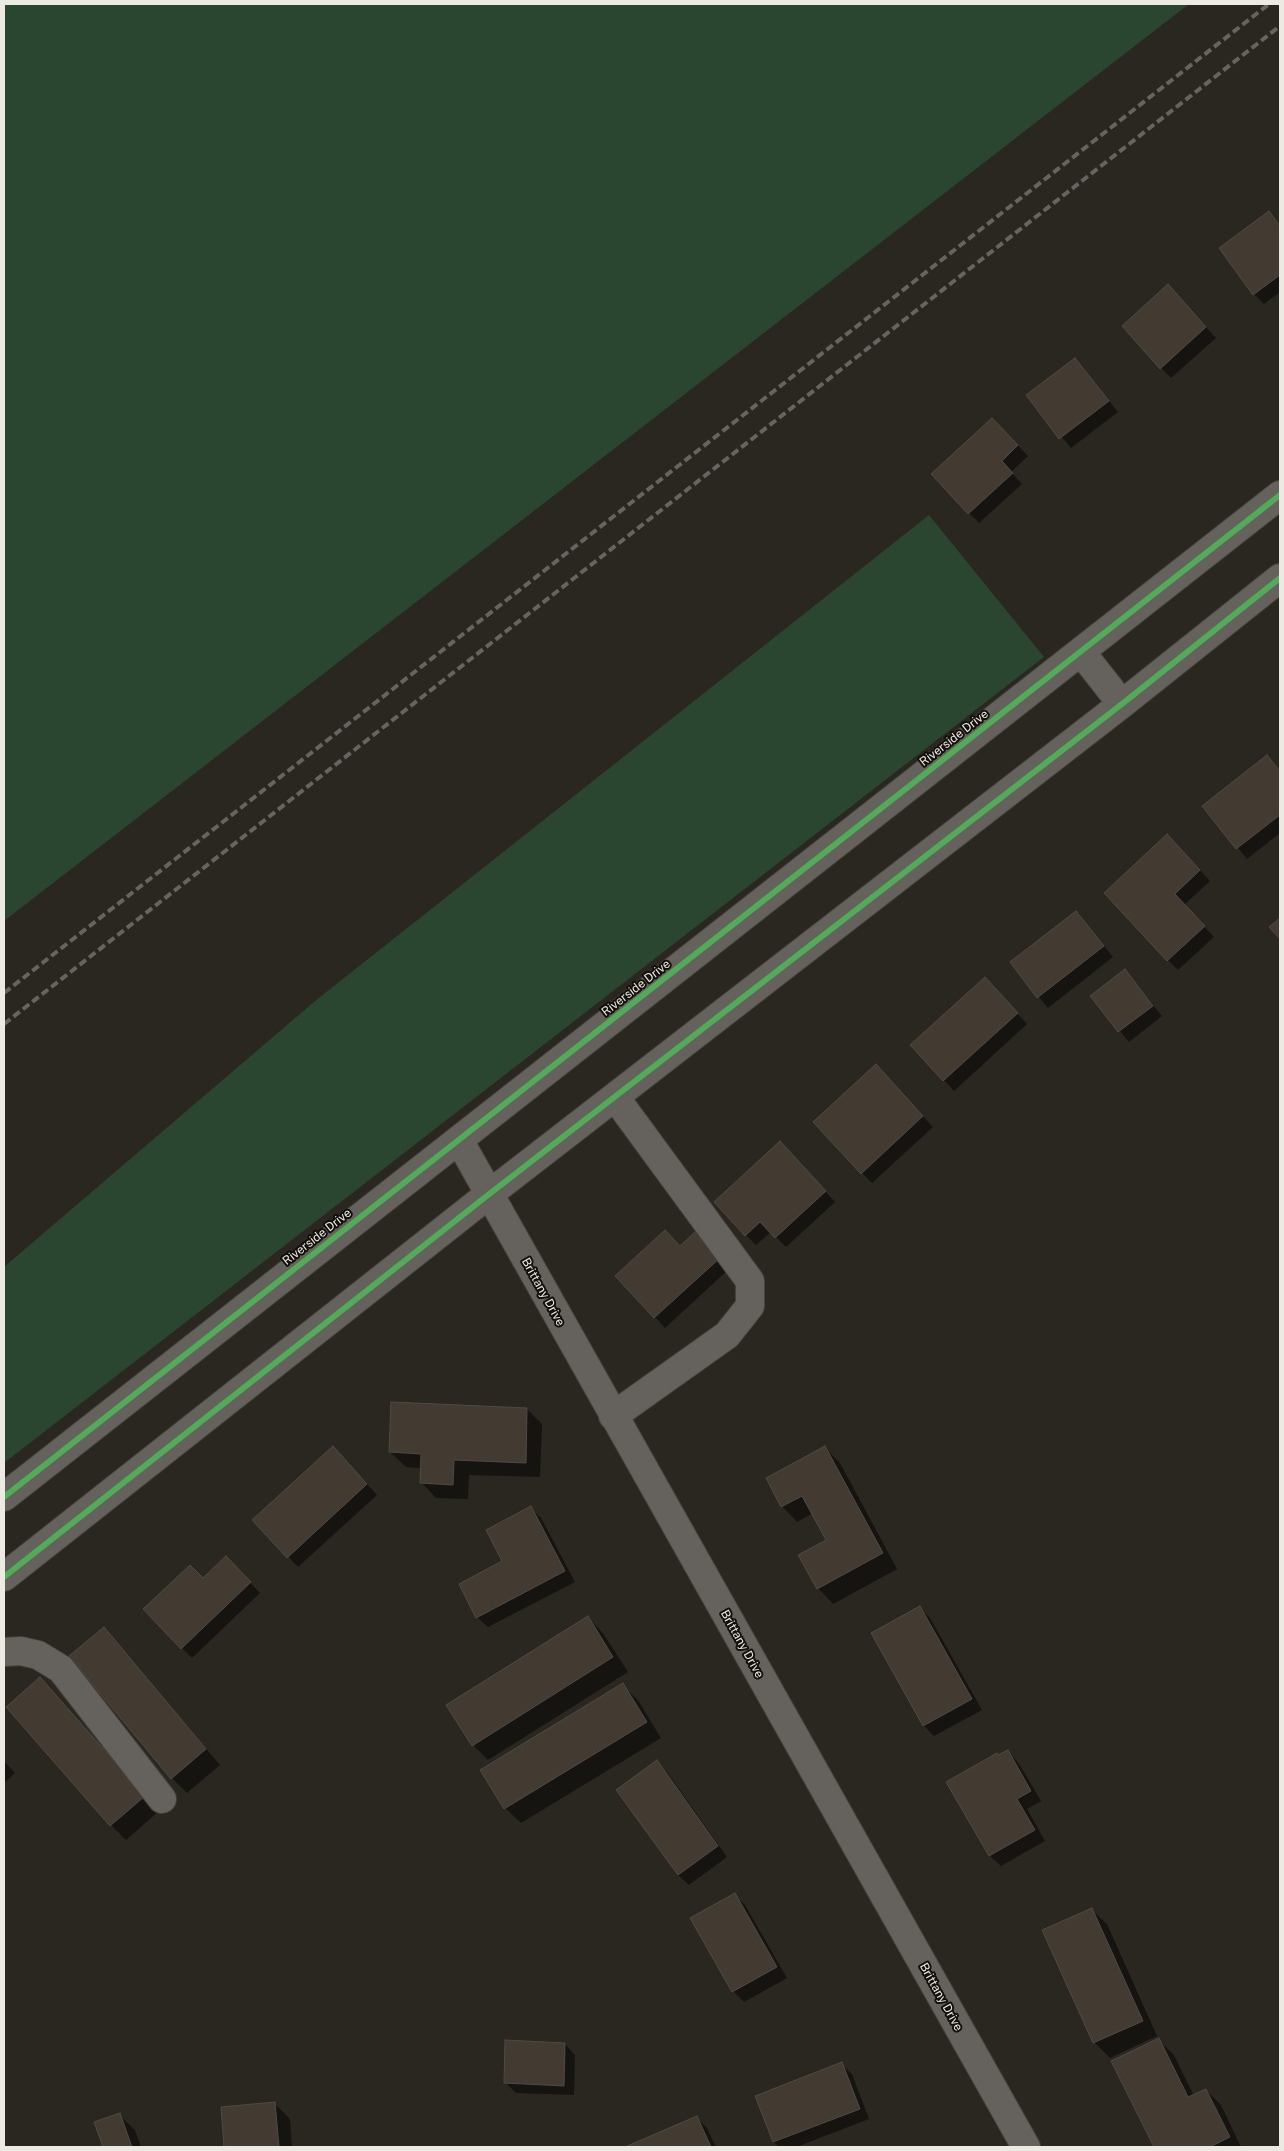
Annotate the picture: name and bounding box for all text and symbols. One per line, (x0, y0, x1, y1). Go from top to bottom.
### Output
street label: Riverside Drive (917, 707, 991, 769)
street label: Riverside Drive (599, 957, 673, 1019)
street label: Riverside Drive (280, 1206, 354, 1268)
street label: Brittany Drive (518, 1255, 568, 1329)
street label: Brittany Drive (717, 1607, 767, 1681)
street label: Brittany Drive (916, 1960, 966, 2034)

